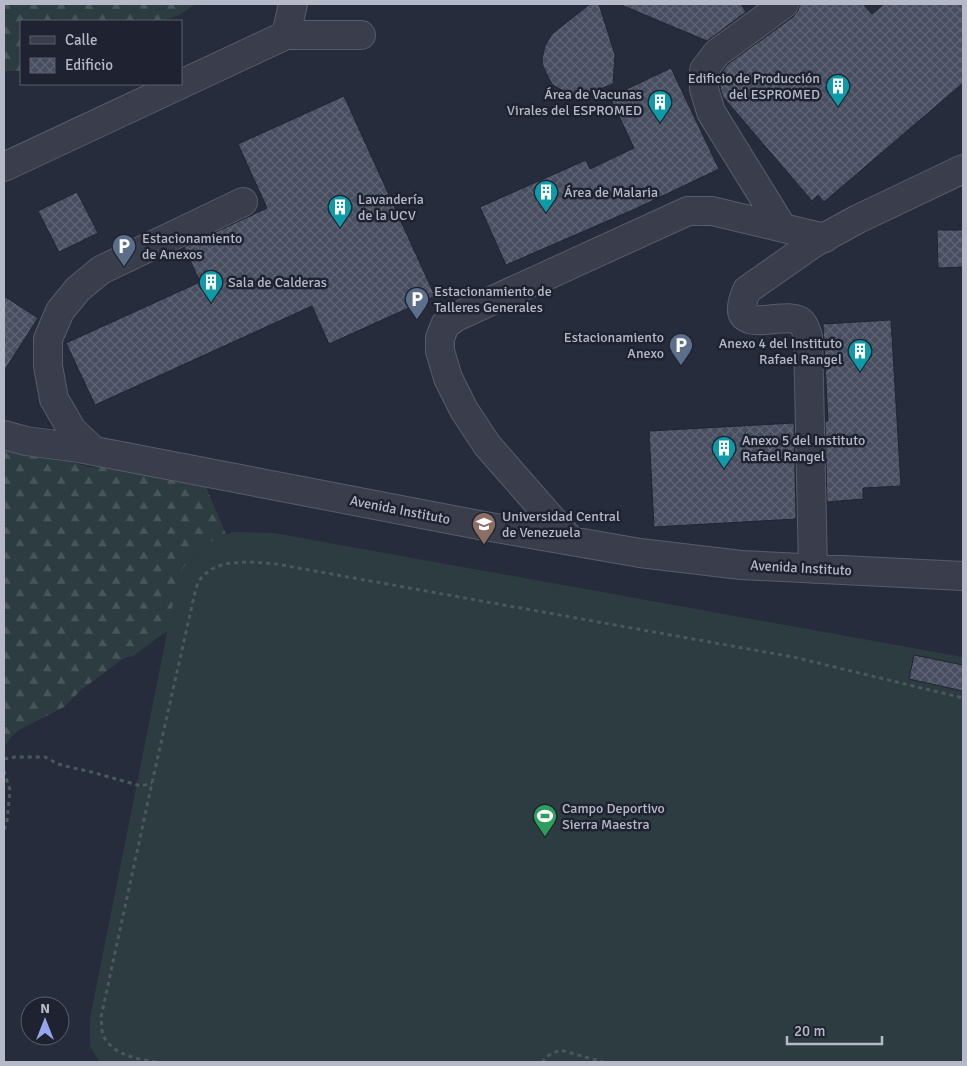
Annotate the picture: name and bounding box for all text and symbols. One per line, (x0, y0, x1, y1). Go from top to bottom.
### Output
legend (20, 20, 182, 85)
text: Calle (65, 31, 98, 49)
text: Edificio (65, 56, 113, 74)
place label: Edificio de Producción del ESPROMED (688, 70, 820, 103)
building icon: Edificio de Producción del ESPROMED (825, 73, 851, 107)
place label: Área de Vacunas Virales del ESPROMED (507, 86, 642, 119)
building icon: Área de Vacunas Virales del ESPROMED (647, 89, 673, 123)
building icon: Área de Malaria (533, 179, 559, 213)
place label: Área de Malaria (564, 184, 658, 201)
place label: Lavandería de la UCV (358, 191, 424, 224)
building icon: Lavandería de la UCV (327, 194, 353, 228)
place label: Estacionamiento de Anexos (142, 230, 242, 263)
parking icon: Estacionamiento de Anexos (111, 233, 137, 267)
building icon: Sala de Calderas (198, 269, 224, 303)
place label: Sala de Calderas (228, 274, 327, 291)
place label: Estacionamiento de Talleres Generales (434, 283, 552, 316)
parking icon: Estacionamiento de Talleres Generales (404, 286, 430, 320)
place label: Estacionamiento Anexo (564, 329, 664, 362)
parking icon: Estacionamiento Anexo (668, 332, 694, 366)
place label: Anexo 4 del Instituto Rafael Rangel (719, 335, 842, 368)
building icon: Anexo 4 del Instituto Rafael Rangel (847, 338, 873, 372)
place label: Anexo 5 del Instituto Rafael Rangel (742, 432, 865, 465)
building icon: Anexo 5 del Instituto Rafael Rangel (711, 435, 737, 469)
street label: Avenida Instituto (348, 492, 452, 528)
place label: Universidad Central de Venezuela (502, 508, 620, 541)
school or university icon: Universidad Central de Venezuela (471, 511, 497, 545)
street label: Avenida Instituto (750, 557, 852, 579)
place label: Campo Deportivo Sierra Maestra (562, 800, 665, 833)
sports icon: Campo Deportivo Sierra Maestra (532, 803, 558, 837)
north arrow (20, 996, 70, 1046)
text: N (40, 1000, 50, 1017)
scale bar (787, 1014, 882, 1046)
text: 20 m (794, 1022, 825, 1040)

